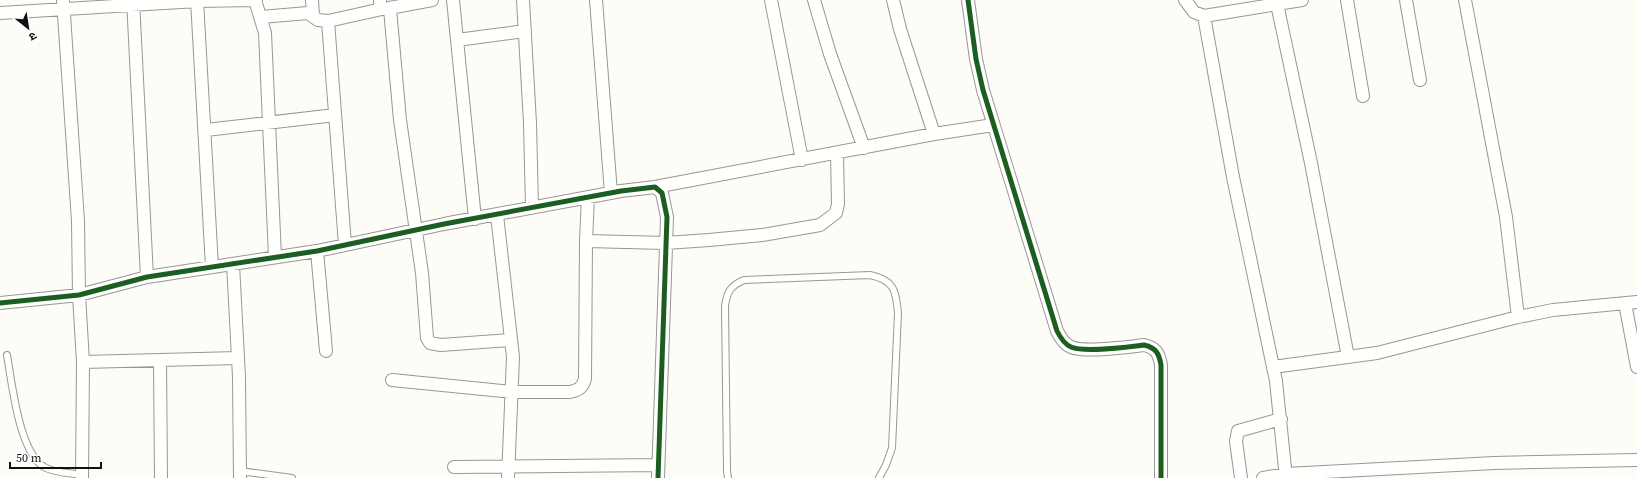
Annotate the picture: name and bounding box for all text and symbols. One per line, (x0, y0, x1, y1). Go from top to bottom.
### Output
north arrow (8, 8, 48, 48)
text: उ (26, 28, 39, 45)
scale bar (10, 444, 101, 470)
text: 50 m (16, 450, 42, 466)

